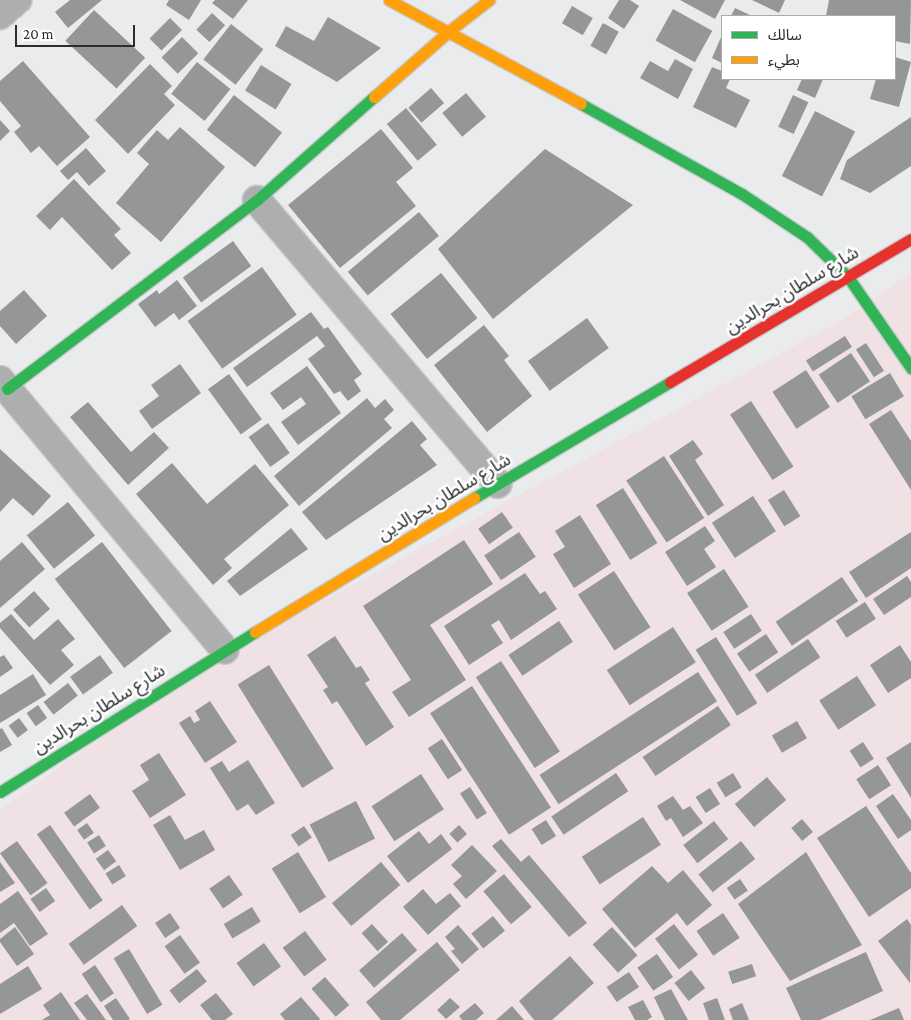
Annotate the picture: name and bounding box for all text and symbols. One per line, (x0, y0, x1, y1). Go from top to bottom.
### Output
scale bar (18, 15, 138, 47)
legend (721, 15, 896, 80)
text: 20 m (23, 26, 54, 42)
text: سالك (768, 27, 802, 43)
text: بطيء (768, 52, 800, 68)
street label: شارع سلطان بحرالدين (721, 242, 863, 338)
street label: شارع سلطان بحرالدين (373, 449, 515, 545)
street label: شارع سلطان بحرالدين (29, 660, 169, 758)

